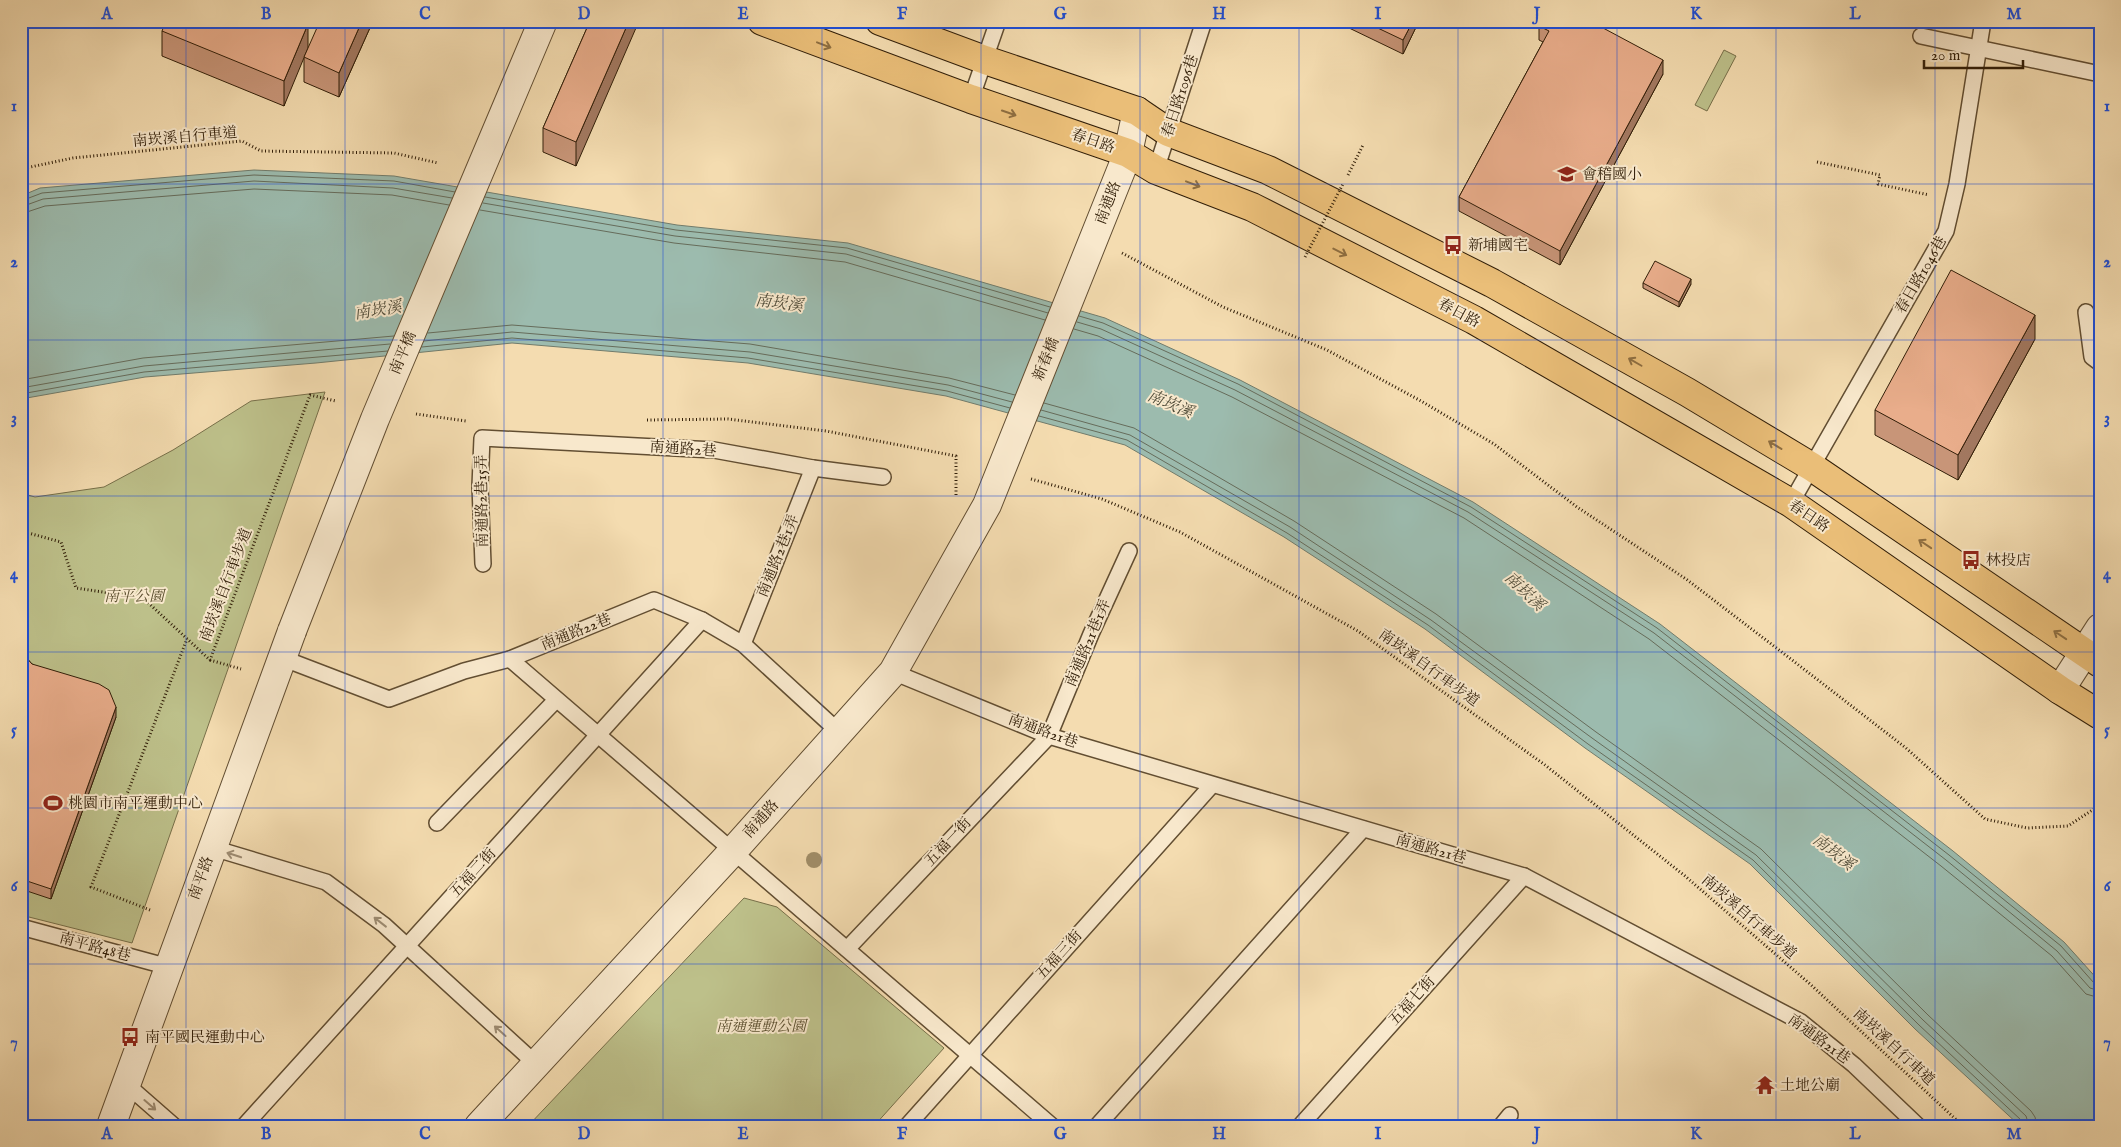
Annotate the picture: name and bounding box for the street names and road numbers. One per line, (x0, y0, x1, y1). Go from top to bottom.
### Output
street label: 春日路1096巷 (1158, 52, 1202, 140)
street label: 南崁溪自行車道 (132, 123, 238, 151)
street label: 春日路 (1069, 125, 1117, 157)
street label: 南通路 (1091, 179, 1125, 227)
street label: 春日路1046巷 (1891, 233, 1951, 317)
street label: 春日路 (1435, 294, 1483, 332)
street label: 南平橋 (385, 329, 421, 377)
street label: 新春橋 (1029, 335, 1063, 383)
street label: 南通路2巷 (649, 437, 717, 461)
street label: 南通路2巷15弄 (472, 454, 492, 548)
street label: 春日路 (1785, 496, 1833, 536)
street label: 南通路2巷1弄 (753, 512, 803, 600)
street label: 南崁溪自行車步道 (196, 526, 256, 644)
street label: 南通路21巷1弄 (1061, 596, 1115, 690)
street label: 南通路22巷 (538, 609, 614, 655)
street label: 南崁溪自行車步道 (1375, 625, 1483, 711)
street label: 南通路21巷 (1006, 710, 1080, 752)
street label: 南通路 (739, 796, 783, 842)
street label: 五福一街 (921, 814, 975, 870)
street label: 南通路21巷 (1393, 830, 1469, 868)
street label: 五福二街 (446, 844, 500, 902)
street label: 南平路 (184, 854, 218, 902)
street label: 南崁溪自行車步道 (1697, 870, 1801, 964)
street label: 五福三街 (1032, 926, 1086, 984)
street label: 南平路48巷 (57, 928, 133, 966)
street label: 五福七街 (1385, 972, 1439, 1030)
street label: 南崁溪自行車道 (1849, 1004, 1939, 1090)
street label: 南通路21巷 (1784, 1010, 1854, 1068)

